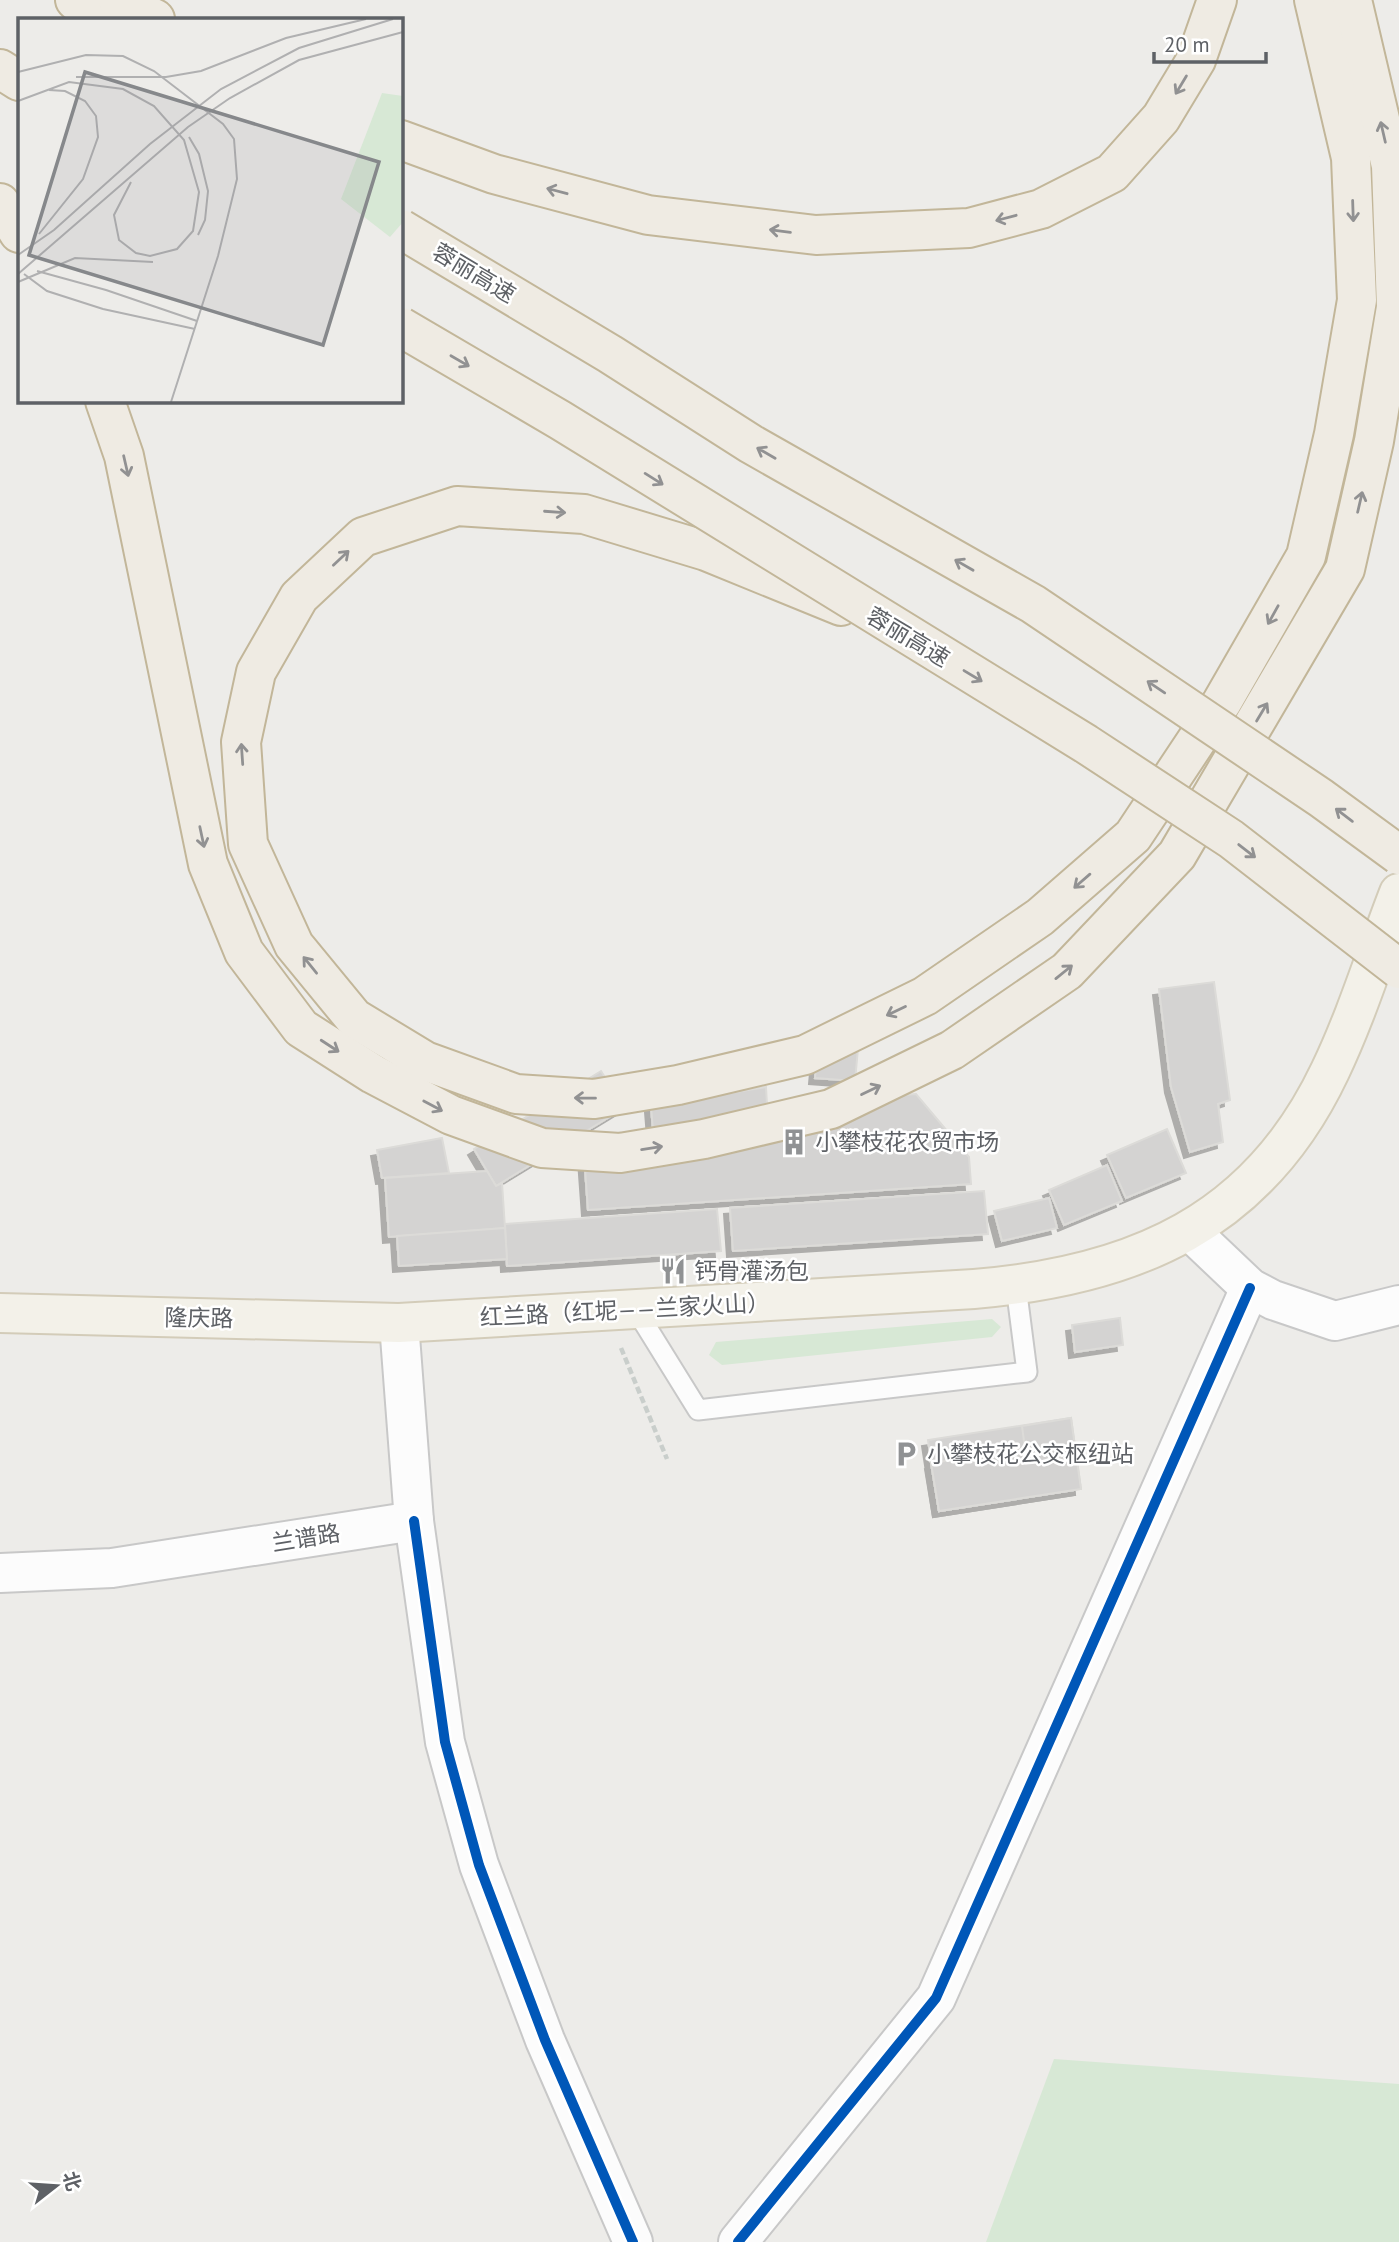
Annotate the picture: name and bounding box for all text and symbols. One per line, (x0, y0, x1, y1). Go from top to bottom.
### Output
inset map (18, 18, 402, 402)
scale bar (1154, 21, 1266, 65)
text: 20 m (1164, 31, 1210, 58)
one-way arrow (1173, 74, 1187, 94)
one-way arrow (1376, 121, 1389, 144)
one-way arrow (546, 184, 569, 197)
one-way arrow (1347, 199, 1360, 222)
one-way arrow (995, 212, 1018, 225)
one-way arrow (770, 224, 792, 237)
street label: 蓉丽高速 (427, 236, 521, 309)
one-way arrow (449, 355, 469, 369)
one-way arrow (757, 446, 777, 460)
one-way arrow (120, 454, 133, 477)
one-way arrow (644, 473, 664, 487)
one-way arrow (1355, 492, 1368, 514)
one-way arrow (543, 506, 566, 519)
one-way arrow (332, 549, 349, 566)
one-way arrow (954, 558, 975, 571)
street label: 蓉丽高速 (861, 600, 955, 673)
one-way arrow (1266, 605, 1280, 625)
one-way arrow (962, 670, 982, 684)
one-way arrow (1147, 680, 1166, 694)
one-way arrow (1256, 703, 1270, 723)
one-way arrow (235, 743, 248, 766)
one-way arrow (1335, 807, 1354, 822)
one-way arrow (195, 825, 209, 848)
one-way arrow (1237, 844, 1256, 859)
one-way arrow (1073, 873, 1091, 889)
one-way arrow (302, 957, 318, 975)
one-way arrow (1055, 964, 1073, 980)
one-way arrow (886, 1004, 907, 1018)
one-way arrow (320, 1039, 339, 1054)
one-way arrow (860, 1082, 881, 1096)
one-way arrow (574, 1091, 597, 1104)
one-way arrow (422, 1099, 443, 1113)
building icon: 小攀枝花农贸市场 (779, 1127, 809, 1157)
place label: 小攀枝花农贸市场 (815, 1127, 999, 1156)
one-way arrow (640, 1141, 663, 1154)
restaurant icon: 钙骨灌汤包 (658, 1256, 688, 1286)
place label: 钙骨灌汤包 (694, 1256, 809, 1285)
street label: 红兰路（红坭——兰家火山） (479, 1287, 771, 1332)
street label: 隆庆路 (164, 1302, 234, 1333)
parking icon: 小攀枝花公交枢纽站 (891, 1439, 921, 1469)
place label: 小攀枝花公交枢纽站 (927, 1439, 1134, 1468)
street label: 兰谱路 (270, 1518, 342, 1557)
north arrow (21, 2151, 91, 2221)
text: 北 (58, 2168, 87, 2194)

